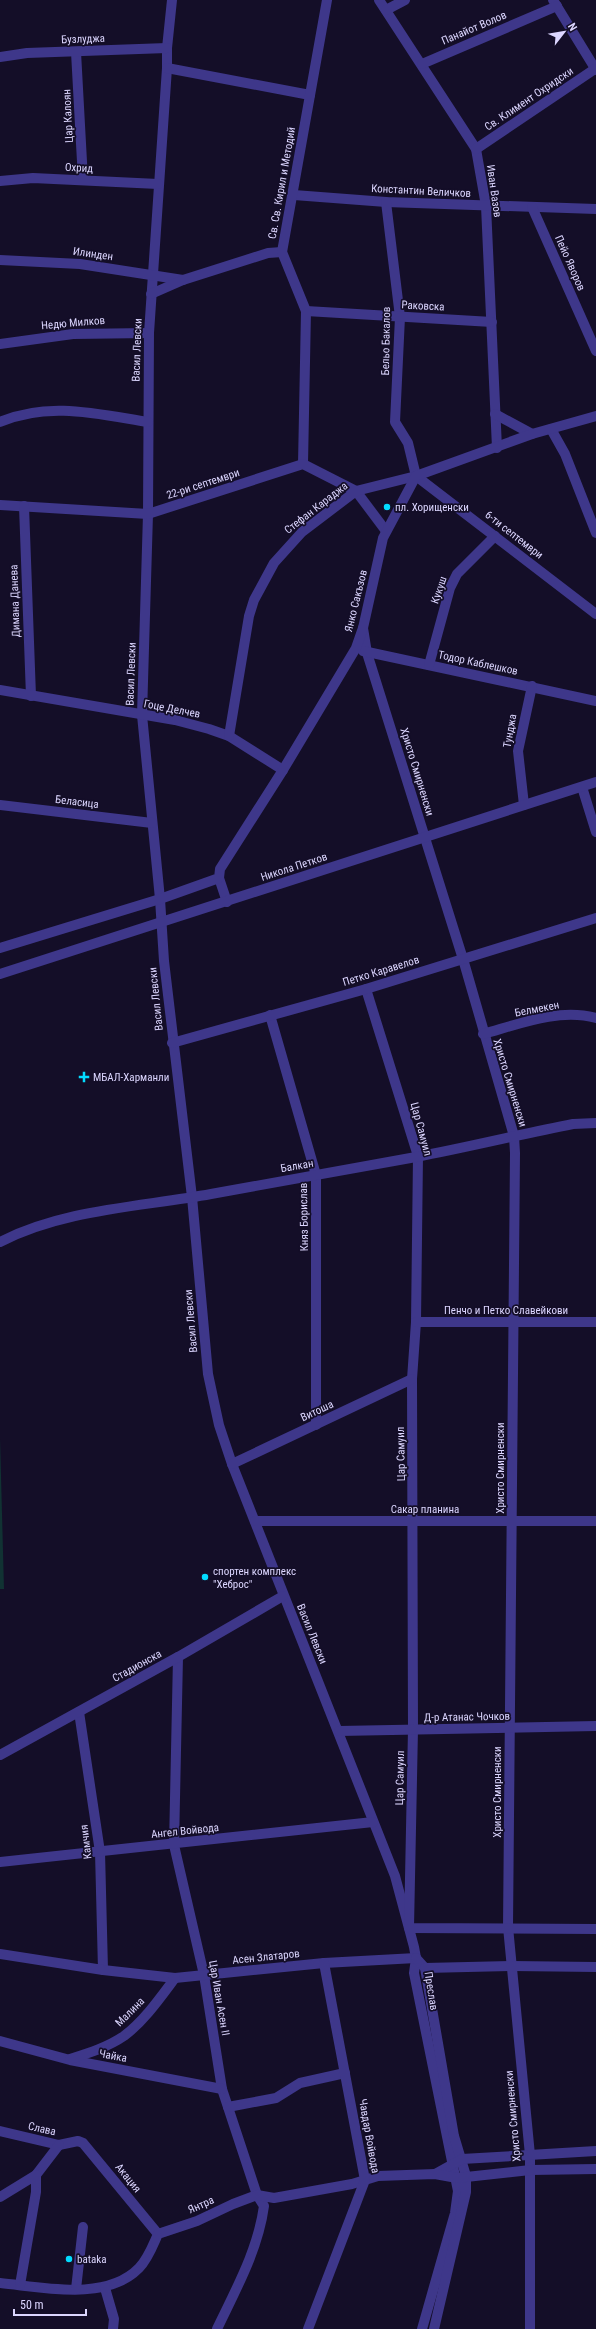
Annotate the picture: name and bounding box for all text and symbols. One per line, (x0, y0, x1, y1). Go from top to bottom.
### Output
street label: Панайот Волов (440, 8, 508, 48)
north arrow (544, 12, 584, 52)
text: N (565, 21, 580, 34)
street label: Бузлуджа (61, 32, 105, 46)
street label: Св. Климент Охридски (482, 65, 576, 133)
street label: Цар Калоян (60, 89, 76, 143)
street label: Св. Св. Кирил и Методий (266, 126, 298, 240)
street label: Охрид (64, 161, 94, 175)
street label: Иван Вазов (484, 164, 504, 218)
street label: Константин Величков (371, 182, 471, 200)
street label: Пейо Яворов (552, 233, 588, 293)
street label: Илинден (72, 245, 114, 263)
street label: Раковска (401, 298, 445, 314)
street label: Бельо Бакалов (379, 307, 393, 375)
street label: Недю Милков (41, 314, 105, 332)
street label: Васил Левски (129, 318, 145, 382)
street label: 22-ри септември (165, 466, 241, 502)
street label: Стефан Караджа (282, 479, 350, 537)
place label: пл. Хорищенски (395, 501, 469, 514)
marker: пл. Хорищенски (382, 502, 392, 512)
street label: 6-ти септември (482, 508, 546, 562)
street label: Димана Данева (7, 564, 23, 638)
street label: Янко Сакъзов (342, 569, 370, 633)
street label: Кукуш (428, 575, 450, 605)
street label: Васил Левски (123, 642, 139, 706)
street label: Тодор Каблешков (437, 648, 519, 678)
street label: Гоце Делчев (143, 697, 201, 721)
street label: Тунджа (501, 713, 519, 749)
street label: Христо Смирненски (397, 726, 437, 818)
street label: Беласица (54, 793, 100, 811)
street label: Никола Петков (259, 850, 329, 884)
street label: Петко Каравелов (341, 953, 421, 989)
street label: Васил Левски (146, 967, 166, 1031)
street label: Белмекен (514, 998, 560, 1020)
street label: Христо Смирненски (490, 1037, 530, 1129)
marker: МБАЛ-Харманли (78, 1071, 90, 1083)
place label: МБАЛ-Харманли (93, 1071, 169, 1084)
street label: Цар Самуил (408, 1101, 434, 1157)
street label: Балкан (280, 1157, 314, 1175)
street label: Княз Борислав (297, 1183, 311, 1251)
street label: Васил Левски (182, 1289, 200, 1353)
street label: Пенчо и Петко Славейкови (444, 1304, 568, 1317)
street label: Витоша (299, 1398, 335, 1424)
street label: Христо Смирненски (494, 1422, 507, 1514)
street label: Цар Самуил (394, 1427, 408, 1481)
street label: Сакар планина (391, 1503, 459, 1516)
place label: спортен комплекс "Хеброс" (213, 1565, 296, 1591)
marker: спортен комплекс "Хеброс" (200, 1572, 210, 1582)
street label: Васил Левски (294, 1602, 330, 1666)
street label: Стадионска (110, 1647, 164, 1685)
street label: Д-р Атанас Чочков (424, 1710, 510, 1724)
street label: Христо Смирненски (491, 1746, 504, 1838)
street label: Цар Самуил (393, 1751, 407, 1805)
street label: Ангел Войвода (150, 1821, 220, 1841)
street label: Камчия (77, 1824, 95, 1860)
street label: Асен Златаров (232, 1947, 300, 1967)
street label: Цар Иван Асен II (206, 1959, 232, 2037)
street label: Преслав (422, 1971, 440, 2011)
street label: Малина (113, 1995, 147, 2029)
street label: Чайка (98, 2047, 128, 2065)
street label: Христо Смирненски (503, 2070, 523, 2162)
street label: Чавдар Войвода (356, 2098, 382, 2174)
street label: Слава (27, 2120, 57, 2138)
street label: Акация (112, 2161, 144, 2195)
street label: Янтра (186, 2194, 216, 2216)
place label: bataka (77, 2253, 106, 2266)
marker: bataka (64, 2254, 74, 2264)
scale bar (14, 2291, 86, 2317)
text: 50 m (20, 2298, 44, 2312)

